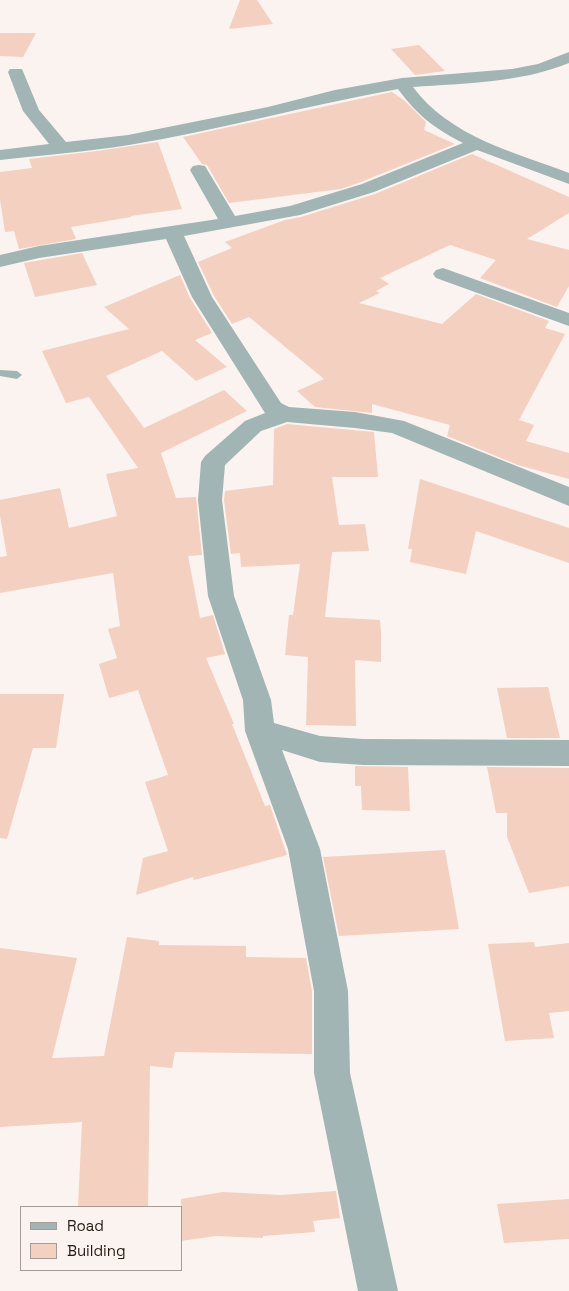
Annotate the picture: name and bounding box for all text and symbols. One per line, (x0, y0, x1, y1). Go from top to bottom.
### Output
legend (20, 1206, 182, 1271)
text: Road (67, 1216, 104, 1235)
text: Building (67, 1241, 126, 1260)

